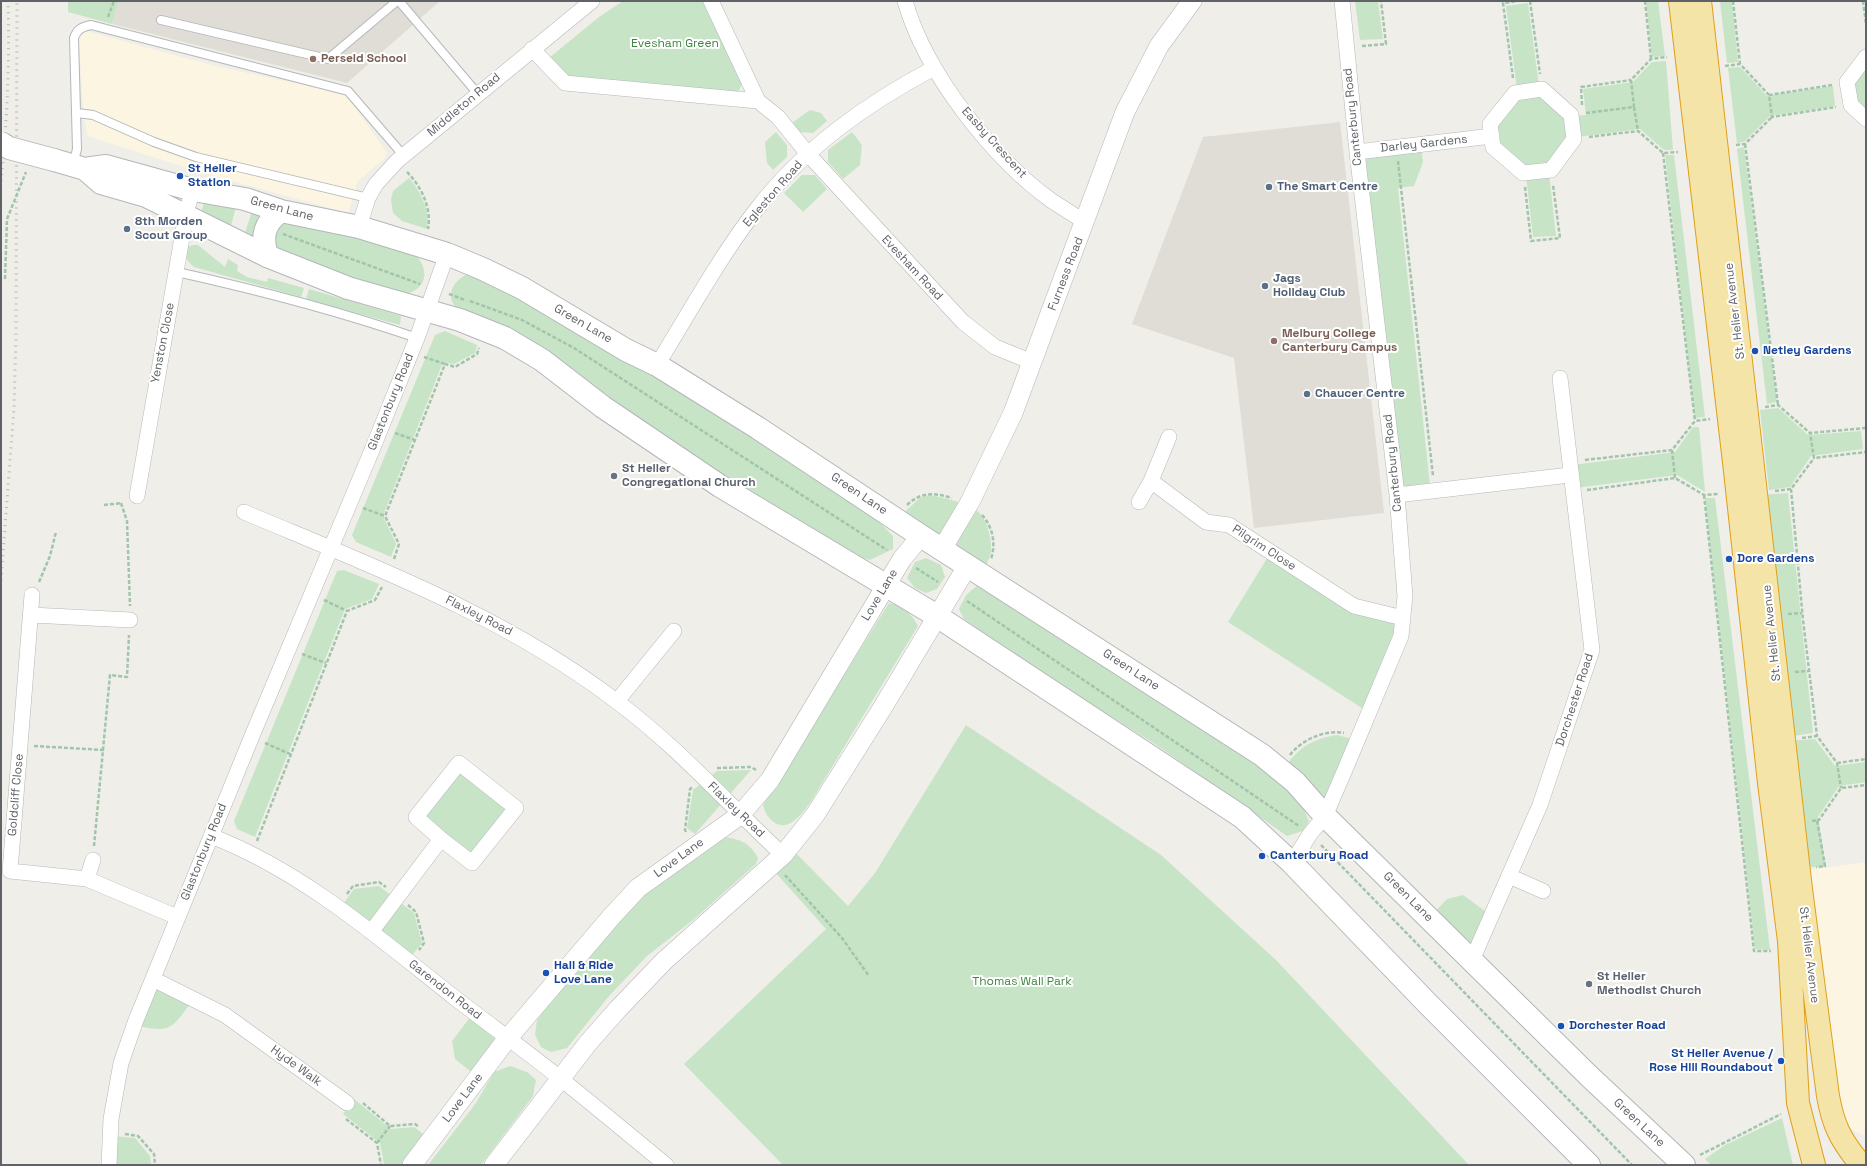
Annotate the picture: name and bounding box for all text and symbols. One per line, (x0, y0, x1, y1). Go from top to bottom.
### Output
park label: Evesham Green (631, 37, 719, 51)
place label: Perseid School (321, 52, 406, 66)
marker: Perseid School (308, 54, 318, 64)
street label: Canterbury Road (1341, 67, 1365, 167)
street label: Middleton Road (424, 70, 504, 140)
street label: Easby Crescent (958, 105, 1030, 181)
street label: Darley Gardens (1380, 132, 1468, 156)
street label: Egleston Road (740, 158, 806, 230)
place label: St Helier Station (188, 162, 237, 190)
marker: St Helier Station (175, 171, 185, 181)
place label: The Smart Centre (1277, 180, 1378, 194)
marker: The Smart Centre (1264, 182, 1274, 192)
street label: Green Lane (249, 194, 315, 224)
place label: 8th Morden Scout Group (135, 215, 207, 243)
marker: 8th Morden Scout Group (122, 224, 132, 234)
street label: Evesham Road (878, 233, 946, 303)
street label: Furness Road (1045, 235, 1087, 313)
street label: St. Helier Avenue (1722, 262, 1748, 360)
place label: Jags Holiday Club (1273, 272, 1345, 300)
marker: Jags Holiday Club (1260, 281, 1270, 291)
street label: Yenston Close (148, 302, 178, 384)
street label: Green Lane (551, 302, 615, 346)
place label: Melbury College Canterbury Campus (1282, 327, 1397, 355)
marker: Melbury College Canterbury Campus (1269, 336, 1279, 346)
place label: Netley Gardens (1763, 344, 1851, 358)
marker: Netley Gardens (1750, 346, 1760, 356)
street label: Glastonbury Road (365, 351, 417, 453)
place label: Chaucer Centre (1315, 387, 1405, 401)
marker: Chaucer Centre (1302, 389, 1312, 399)
street label: Canterbury Road (1381, 413, 1405, 513)
place label: St Helier Congregational Church (622, 462, 756, 490)
street label: Green Lane (828, 470, 890, 518)
marker: St Helier Congregational Church (609, 471, 619, 481)
street label: Pilgrim Close (1229, 522, 1299, 574)
place label: Dore Gardens (1737, 552, 1815, 566)
marker: Dore Gardens (1724, 554, 1734, 564)
street label: Love Lane (859, 566, 901, 624)
street label: St. Helier Avenue (1760, 584, 1784, 682)
street label: Flaxley Road (443, 593, 515, 639)
street label: Green Lane (1100, 646, 1162, 694)
street label: Dorchester Road (1553, 652, 1597, 748)
street label: Goldcliff Close (5, 753, 27, 837)
street label: Flaxley Road (705, 779, 767, 841)
street label: Glastonbury Road (178, 801, 230, 903)
street label: Love Lane (651, 835, 707, 881)
place label: Canterbury Road (1270, 849, 1368, 863)
marker: Canterbury Road (1257, 851, 1267, 861)
street label: Green Lane (1380, 869, 1436, 925)
street label: St. Helier Avenue (1796, 906, 1822, 1004)
street label: Garendon Road (406, 957, 484, 1023)
place label: Hail & Ride Love Lane (554, 959, 614, 987)
marker: Hail & Ride Love Lane (541, 968, 551, 978)
place label: St Helier Methodist Church (1597, 970, 1701, 998)
park label: Thomas Wall Park (972, 975, 1072, 989)
marker: St Helier Methodist Church (1584, 979, 1594, 989)
place label: Dorchester Road (1569, 1019, 1666, 1033)
marker: Dorchester Road (1556, 1021, 1566, 1031)
street label: Hyde Walk (268, 1043, 324, 1089)
place label: St Helier Avenue / Rose Hill Roundabout (1649, 1047, 1773, 1075)
marker: St Helier Avenue / Rose Hill Roundabout (1776, 1056, 1786, 1066)
street label: Love Lane (440, 1071, 486, 1125)
street label: Green Lane (1610, 1096, 1668, 1150)

